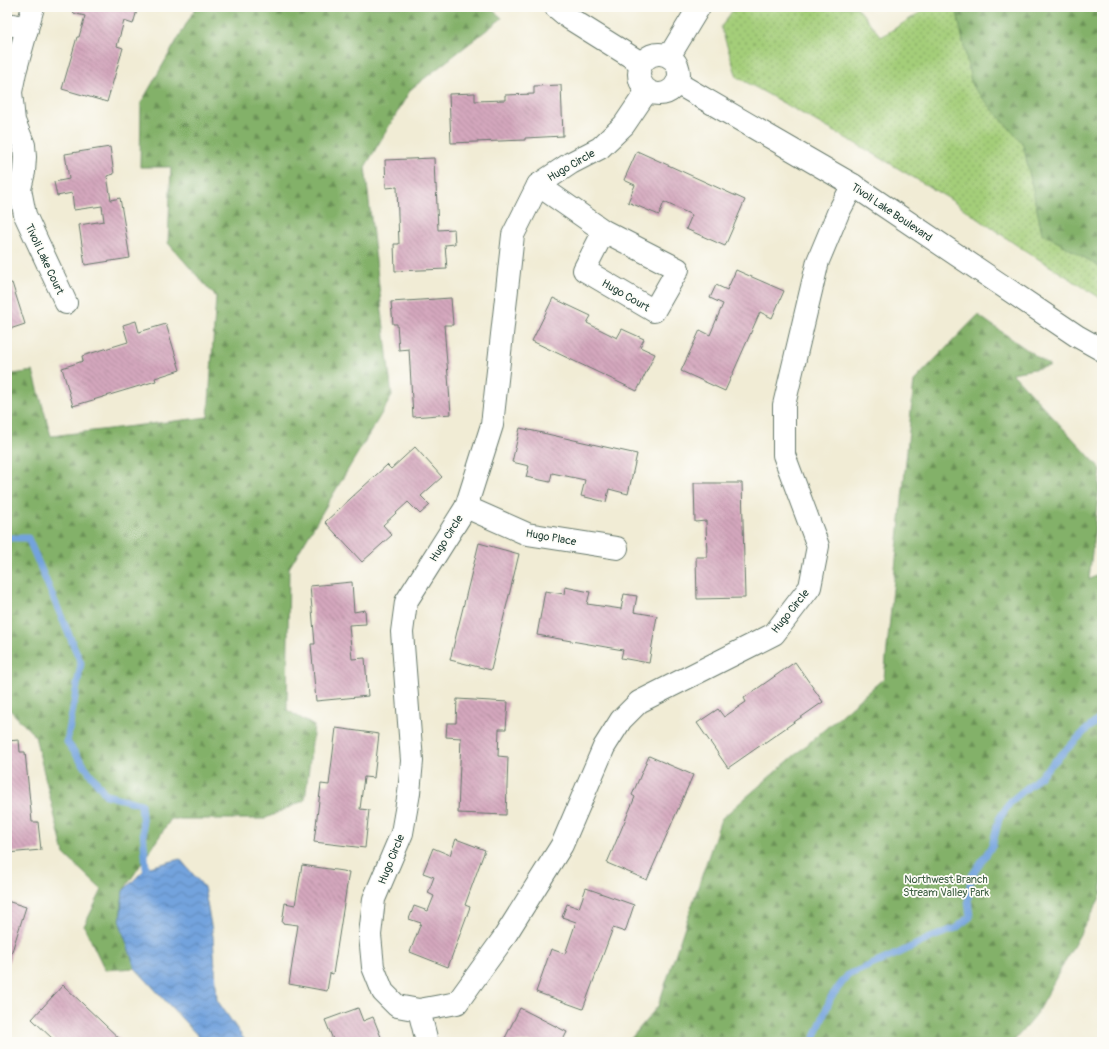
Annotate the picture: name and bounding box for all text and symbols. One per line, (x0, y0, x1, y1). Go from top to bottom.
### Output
street label: Hugo Circle (545, 146, 598, 184)
street label: Tivoli Lake Boulevard (849, 181, 935, 244)
street label: Tivoli Lake Court (22, 222, 67, 297)
street label: Hugo Court (600, 277, 652, 315)
street label: Hugo Circle (427, 512, 466, 564)
street label: Hugo Place (525, 527, 578, 548)
street label: Hugo Circle (769, 586, 812, 636)
street label: Hugo Circle (376, 832, 408, 886)
park label: Northwest Branch Stream Valley Park (903, 873, 989, 899)

